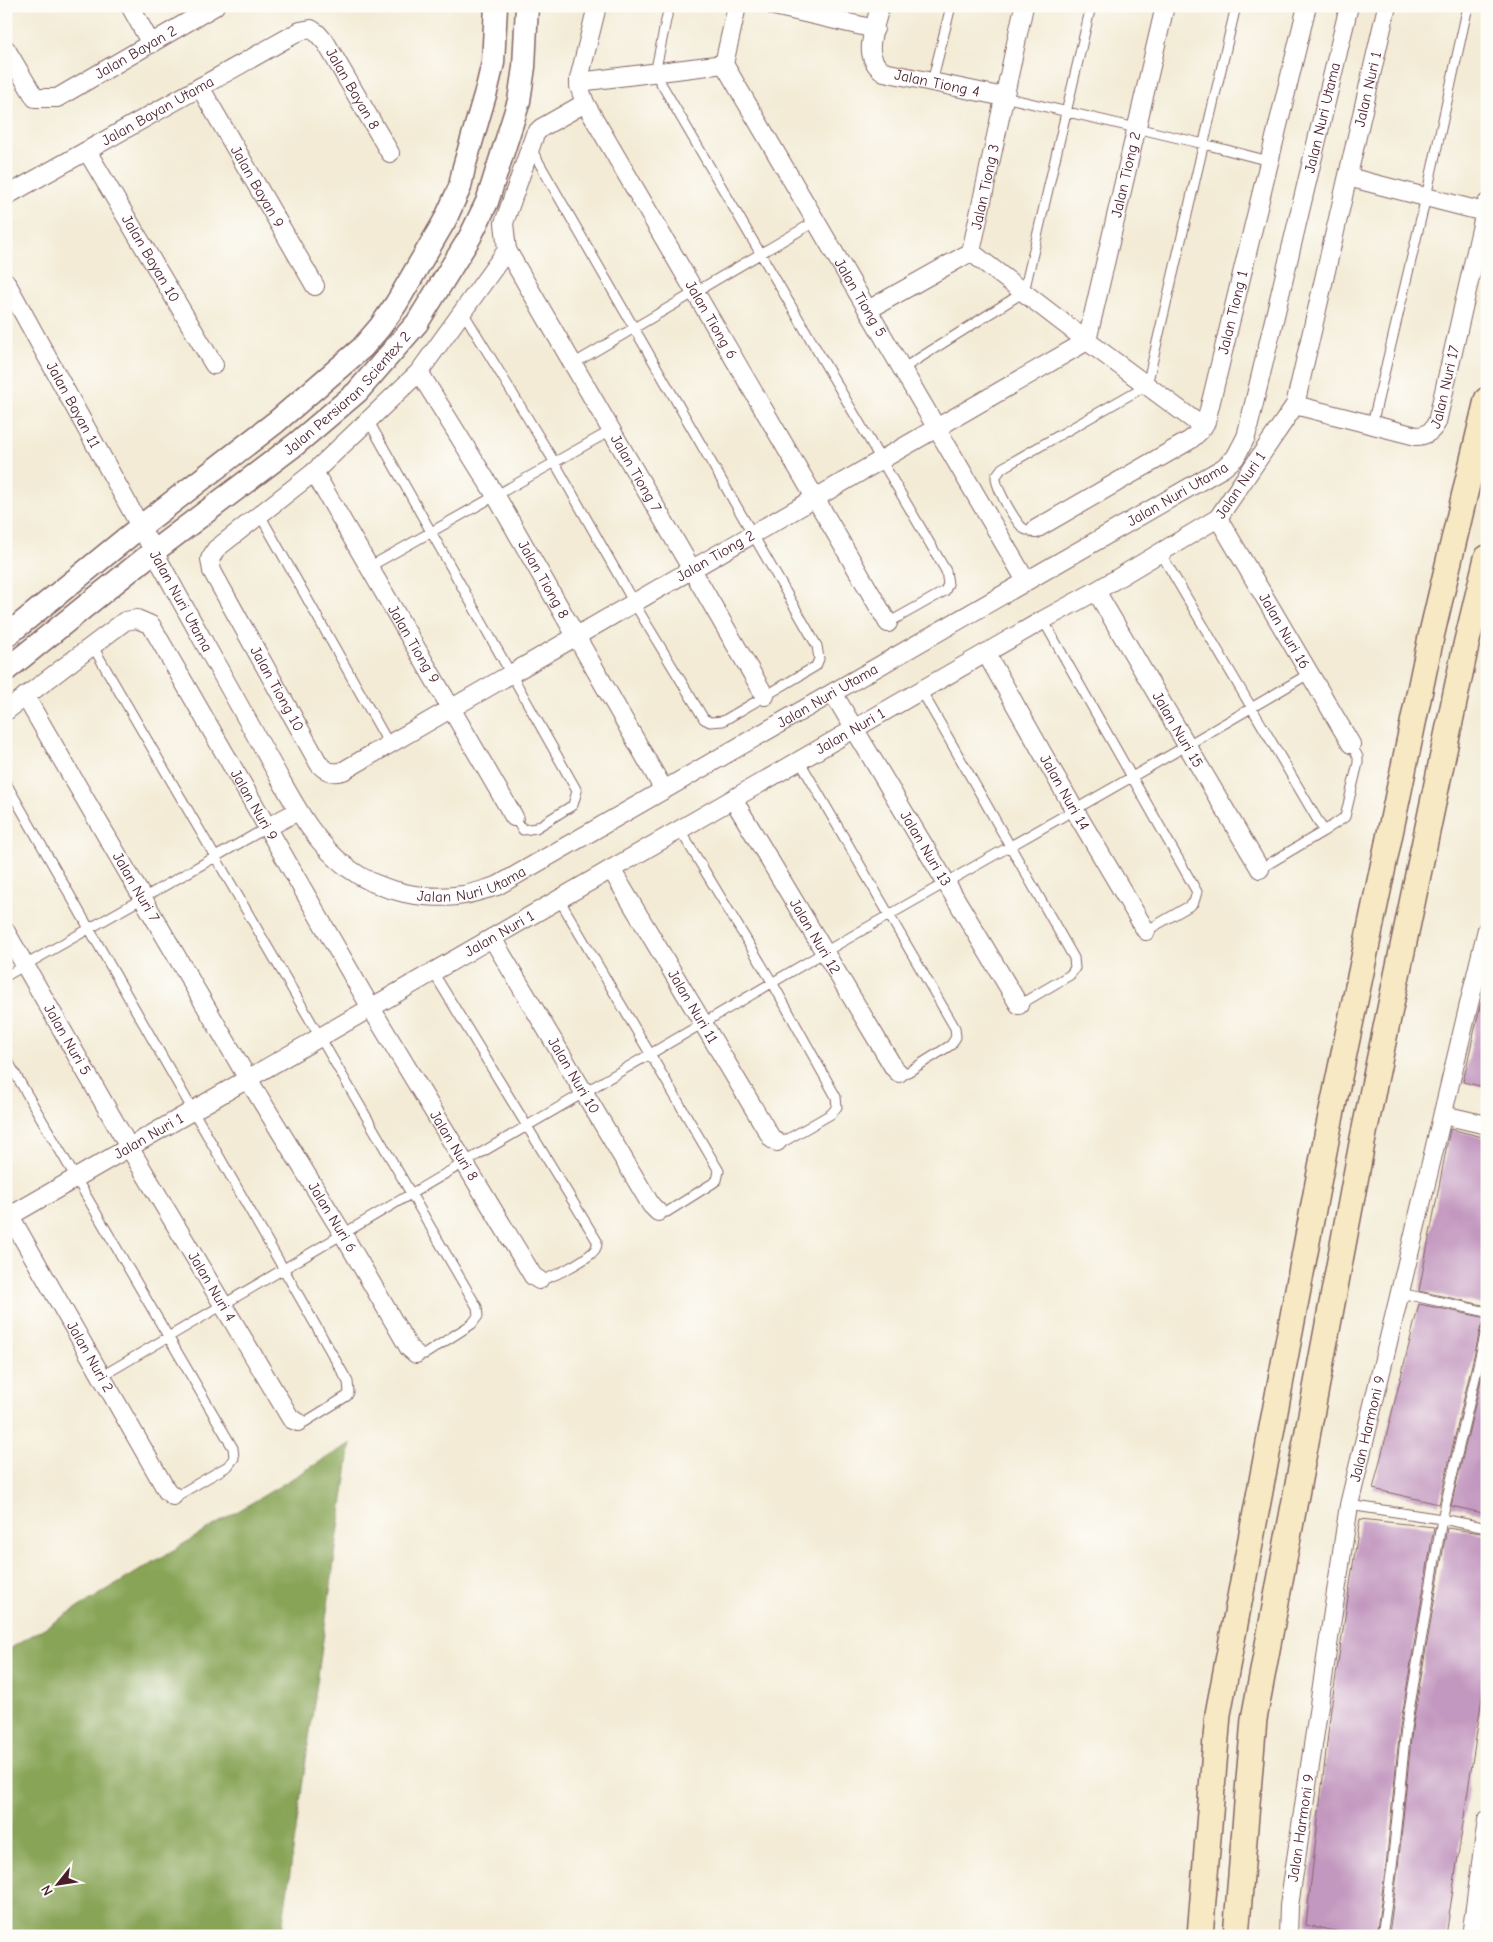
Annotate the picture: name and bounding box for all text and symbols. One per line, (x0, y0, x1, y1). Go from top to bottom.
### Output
street label: Jalan Bayan 2 (92, 21, 180, 83)
street label: Jalan Bayan 8 (322, 45, 383, 133)
street label: Jalan Nuri 1 (1350, 50, 1385, 129)
street label: Jalan Nuri Utama (1300, 61, 1344, 175)
street label: Jalan Tiong 4 (893, 65, 981, 101)
street label: Jalan Bayan Utama (99, 72, 217, 149)
street label: Jalan Tiong 2 (1107, 130, 1144, 219)
street label: Jalan Bayan 9 (227, 142, 288, 231)
street label: Jalan Tiong 3 (967, 142, 1003, 231)
street label: Jalan Bayan 10 (118, 211, 184, 306)
street label: Jalan Tiong 5 (831, 255, 890, 340)
street label: Jalan Tiong 1 (1214, 269, 1251, 356)
street label: Jalan Tiong 6 (681, 277, 741, 362)
street label: Jalan Persiaran Scientex 2 (280, 328, 415, 459)
street label: Jalan Nuri 17 (1426, 344, 1463, 432)
street label: Jalan Bayan 11 (42, 359, 104, 451)
street label: Jalan Tiong 7 (607, 431, 666, 515)
street label: Jalan Nuri 1 (1211, 448, 1270, 522)
street label: Jalan Nuri Utama (1124, 458, 1232, 530)
street label: Jalan Tiong 2 (673, 526, 758, 585)
street label: Jalan Tiong 8 (514, 537, 573, 622)
street label: Jalan Nuri Utama (146, 547, 216, 655)
street label: Jalan Nuri 16 (1255, 590, 1314, 672)
street label: Jalan Tiong 9 (384, 602, 444, 687)
street label: Jalan Tiong 10 (246, 643, 308, 734)
street label: Jalan Nuri Utama (774, 660, 881, 732)
street label: Jalan Nuri 15 (1148, 688, 1207, 771)
street label: Jalan Nuri 1 (812, 704, 888, 758)
street label: Jalan Nuri 14 (1036, 751, 1093, 833)
street label: Jalan Nuri 9 (227, 766, 282, 844)
street label: Jalan Nuri 13 (896, 808, 955, 889)
street label: Jalan Nuri 7 (109, 849, 164, 925)
street label: Jalan Nuri Utama (416, 862, 529, 906)
street label: Jalan Nuri 12 (786, 895, 845, 977)
street label: Jalan Nuri 1 (462, 907, 537, 961)
street label: Jalan Nuri 11 (664, 966, 722, 1047)
street label: Jalan Nuri 5 (40, 1001, 95, 1078)
street label: Jalan Nuri 10 (544, 1034, 604, 1117)
street label: Jalan Nuri 8 (426, 1107, 482, 1184)
street label: Jalan Nuri 1 (111, 1109, 186, 1163)
street label: Jalan Nuri 6 (304, 1179, 361, 1255)
street label: Jalan Nuri 4 (184, 1248, 240, 1325)
street label: Jalan Nuri 2 (63, 1318, 118, 1395)
street label: Jalan Harmoni 9 (1346, 1374, 1389, 1484)
street label: Jalan Harmoni 9 (1284, 1773, 1318, 1883)
north arrow (32, 1860, 82, 1910)
text: N (38, 1882, 57, 1898)

